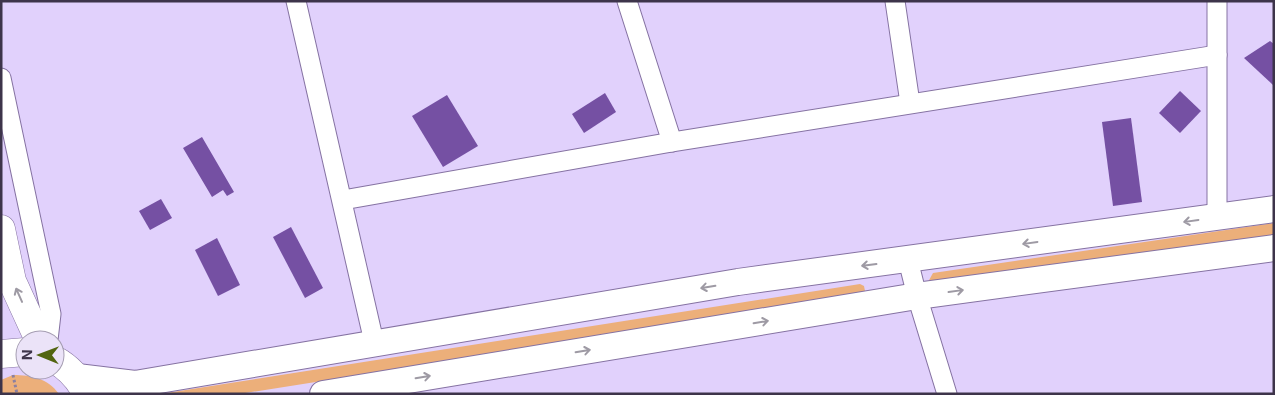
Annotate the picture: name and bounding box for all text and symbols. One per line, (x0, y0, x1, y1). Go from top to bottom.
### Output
one-way arrow (1183, 216, 1199, 226)
one-way arrow (1022, 238, 1038, 248)
one-way arrow (861, 260, 877, 270)
one-way arrow (700, 282, 716, 292)
one-way arrow (948, 286, 964, 296)
one-way arrow (13, 288, 23, 303)
one-way arrow (752, 317, 768, 327)
north arrow (15, 330, 65, 380)
one-way arrow (575, 346, 591, 356)
text: N (18, 349, 35, 360)
one-way arrow (415, 372, 431, 382)

